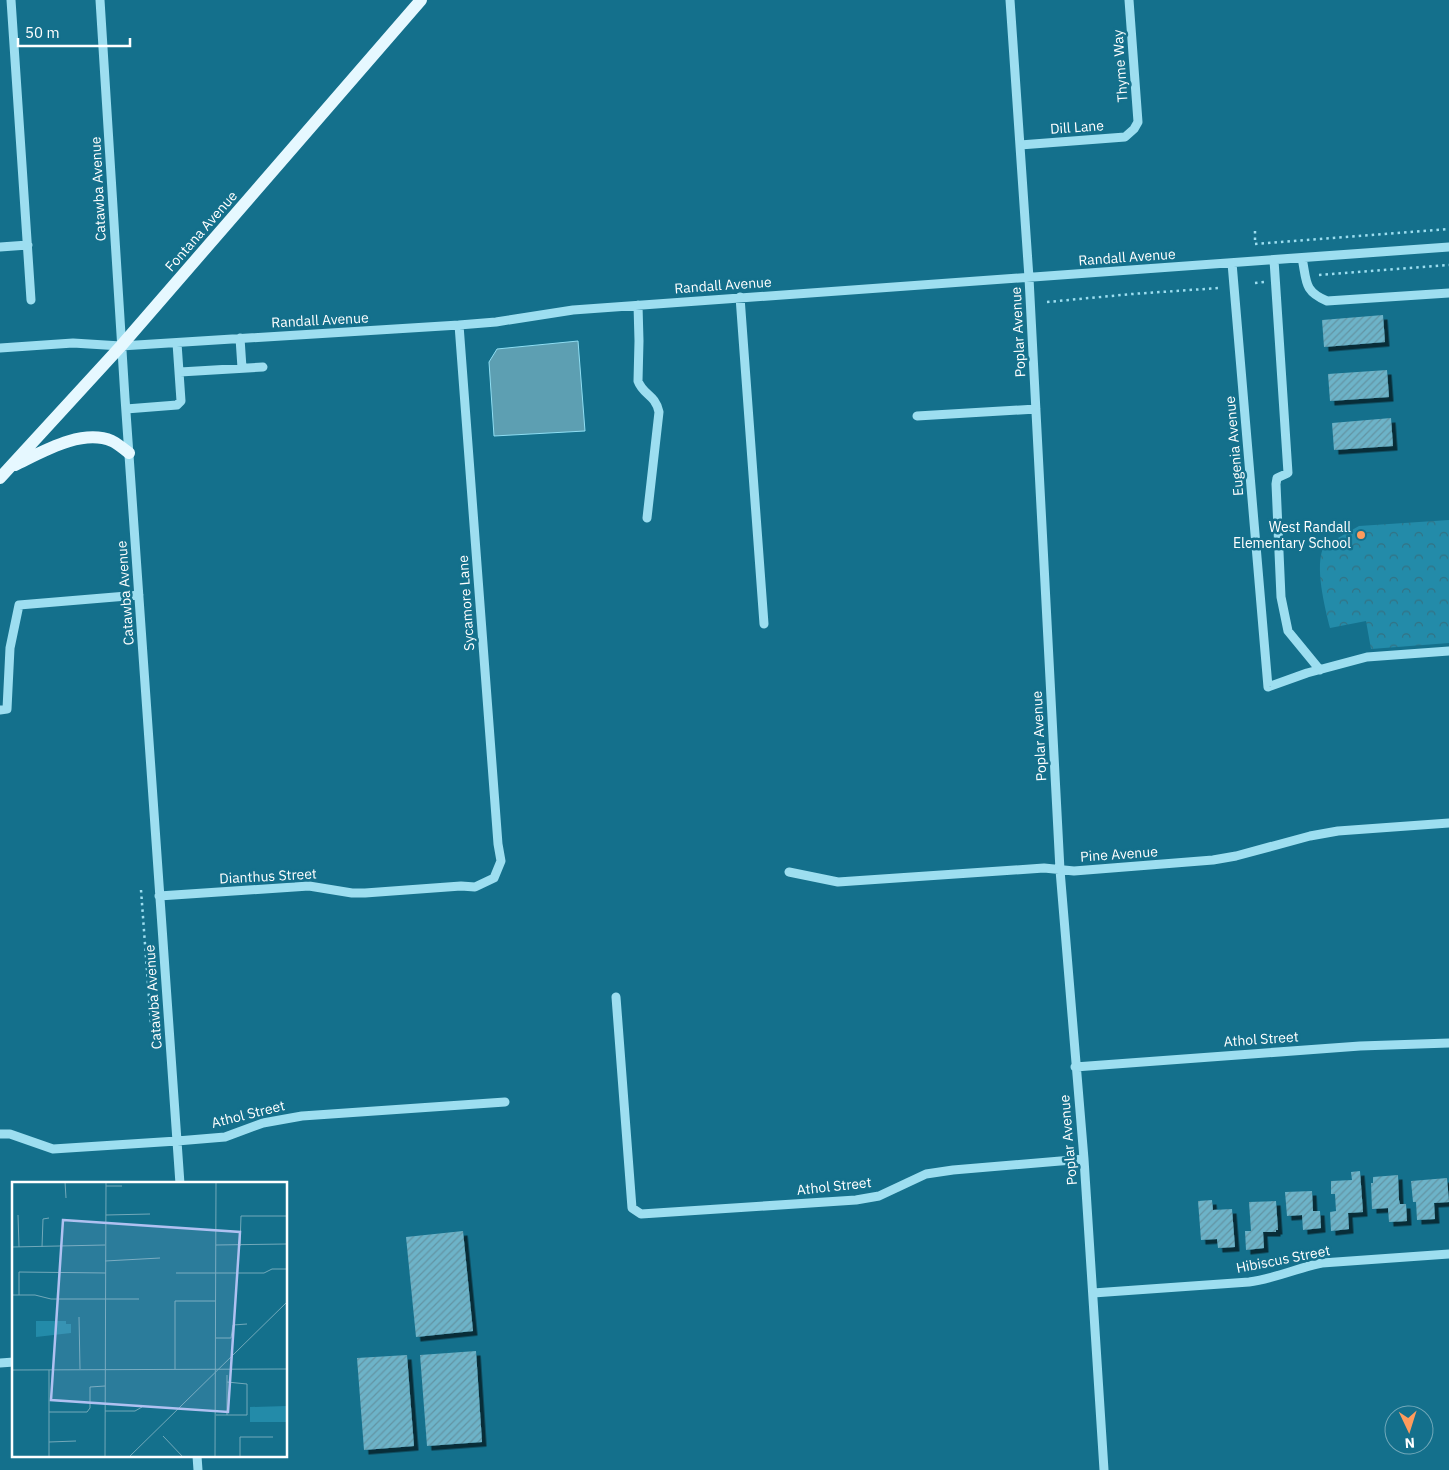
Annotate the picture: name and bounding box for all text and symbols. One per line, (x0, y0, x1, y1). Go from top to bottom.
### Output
scale bar (18, 15, 130, 47)
text: 50 m (25, 23, 60, 42)
street label: Thyme Way (1108, 29, 1132, 103)
street label: Dill Lane (1050, 116, 1105, 138)
street label: Catawba Avenue (86, 136, 110, 242)
street label: Fontana Avenue (161, 187, 241, 275)
street label: Randall Avenue (1078, 245, 1177, 269)
street label: Randall Avenue (674, 273, 773, 297)
street label: Poplar Avenue (1007, 286, 1029, 378)
street label: Randall Avenue (271, 308, 369, 332)
street label: Eugenia Avenue (1221, 395, 1247, 497)
place label: West Randall Elementary School (1233, 518, 1351, 552)
marker: West Randall Elementary School (1355, 529, 1367, 541)
street label: Catawba Avenue (112, 540, 138, 646)
street label: Sycamore Lane (454, 554, 478, 651)
street label: Poplar Avenue (1028, 690, 1050, 782)
street label: Pine Avenue (1080, 842, 1159, 866)
street label: Dianthus Street (219, 864, 317, 888)
street label: Catawba Avenue (140, 944, 166, 1050)
street label: Athol Street (1223, 1027, 1299, 1051)
street label: Poplar Avenue (1055, 1094, 1081, 1186)
street label: Athol Street (209, 1096, 287, 1132)
street label: Athol Street (796, 1173, 872, 1199)
inset map (12, 1182, 288, 1458)
street label: Hibiscus Street (1234, 1241, 1332, 1277)
north arrow (1384, 1405, 1434, 1455)
text: N (1404, 1434, 1416, 1452)

